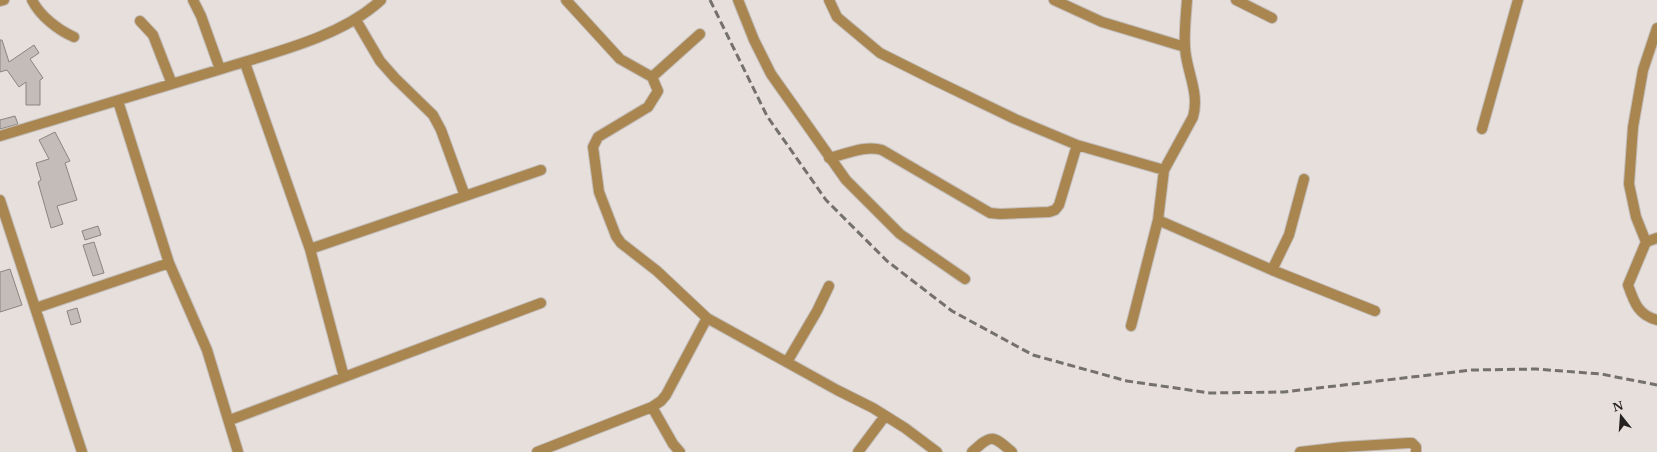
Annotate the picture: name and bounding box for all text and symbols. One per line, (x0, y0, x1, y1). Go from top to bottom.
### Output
north arrow (1601, 396, 1641, 436)
text: N (1611, 398, 1626, 415)

